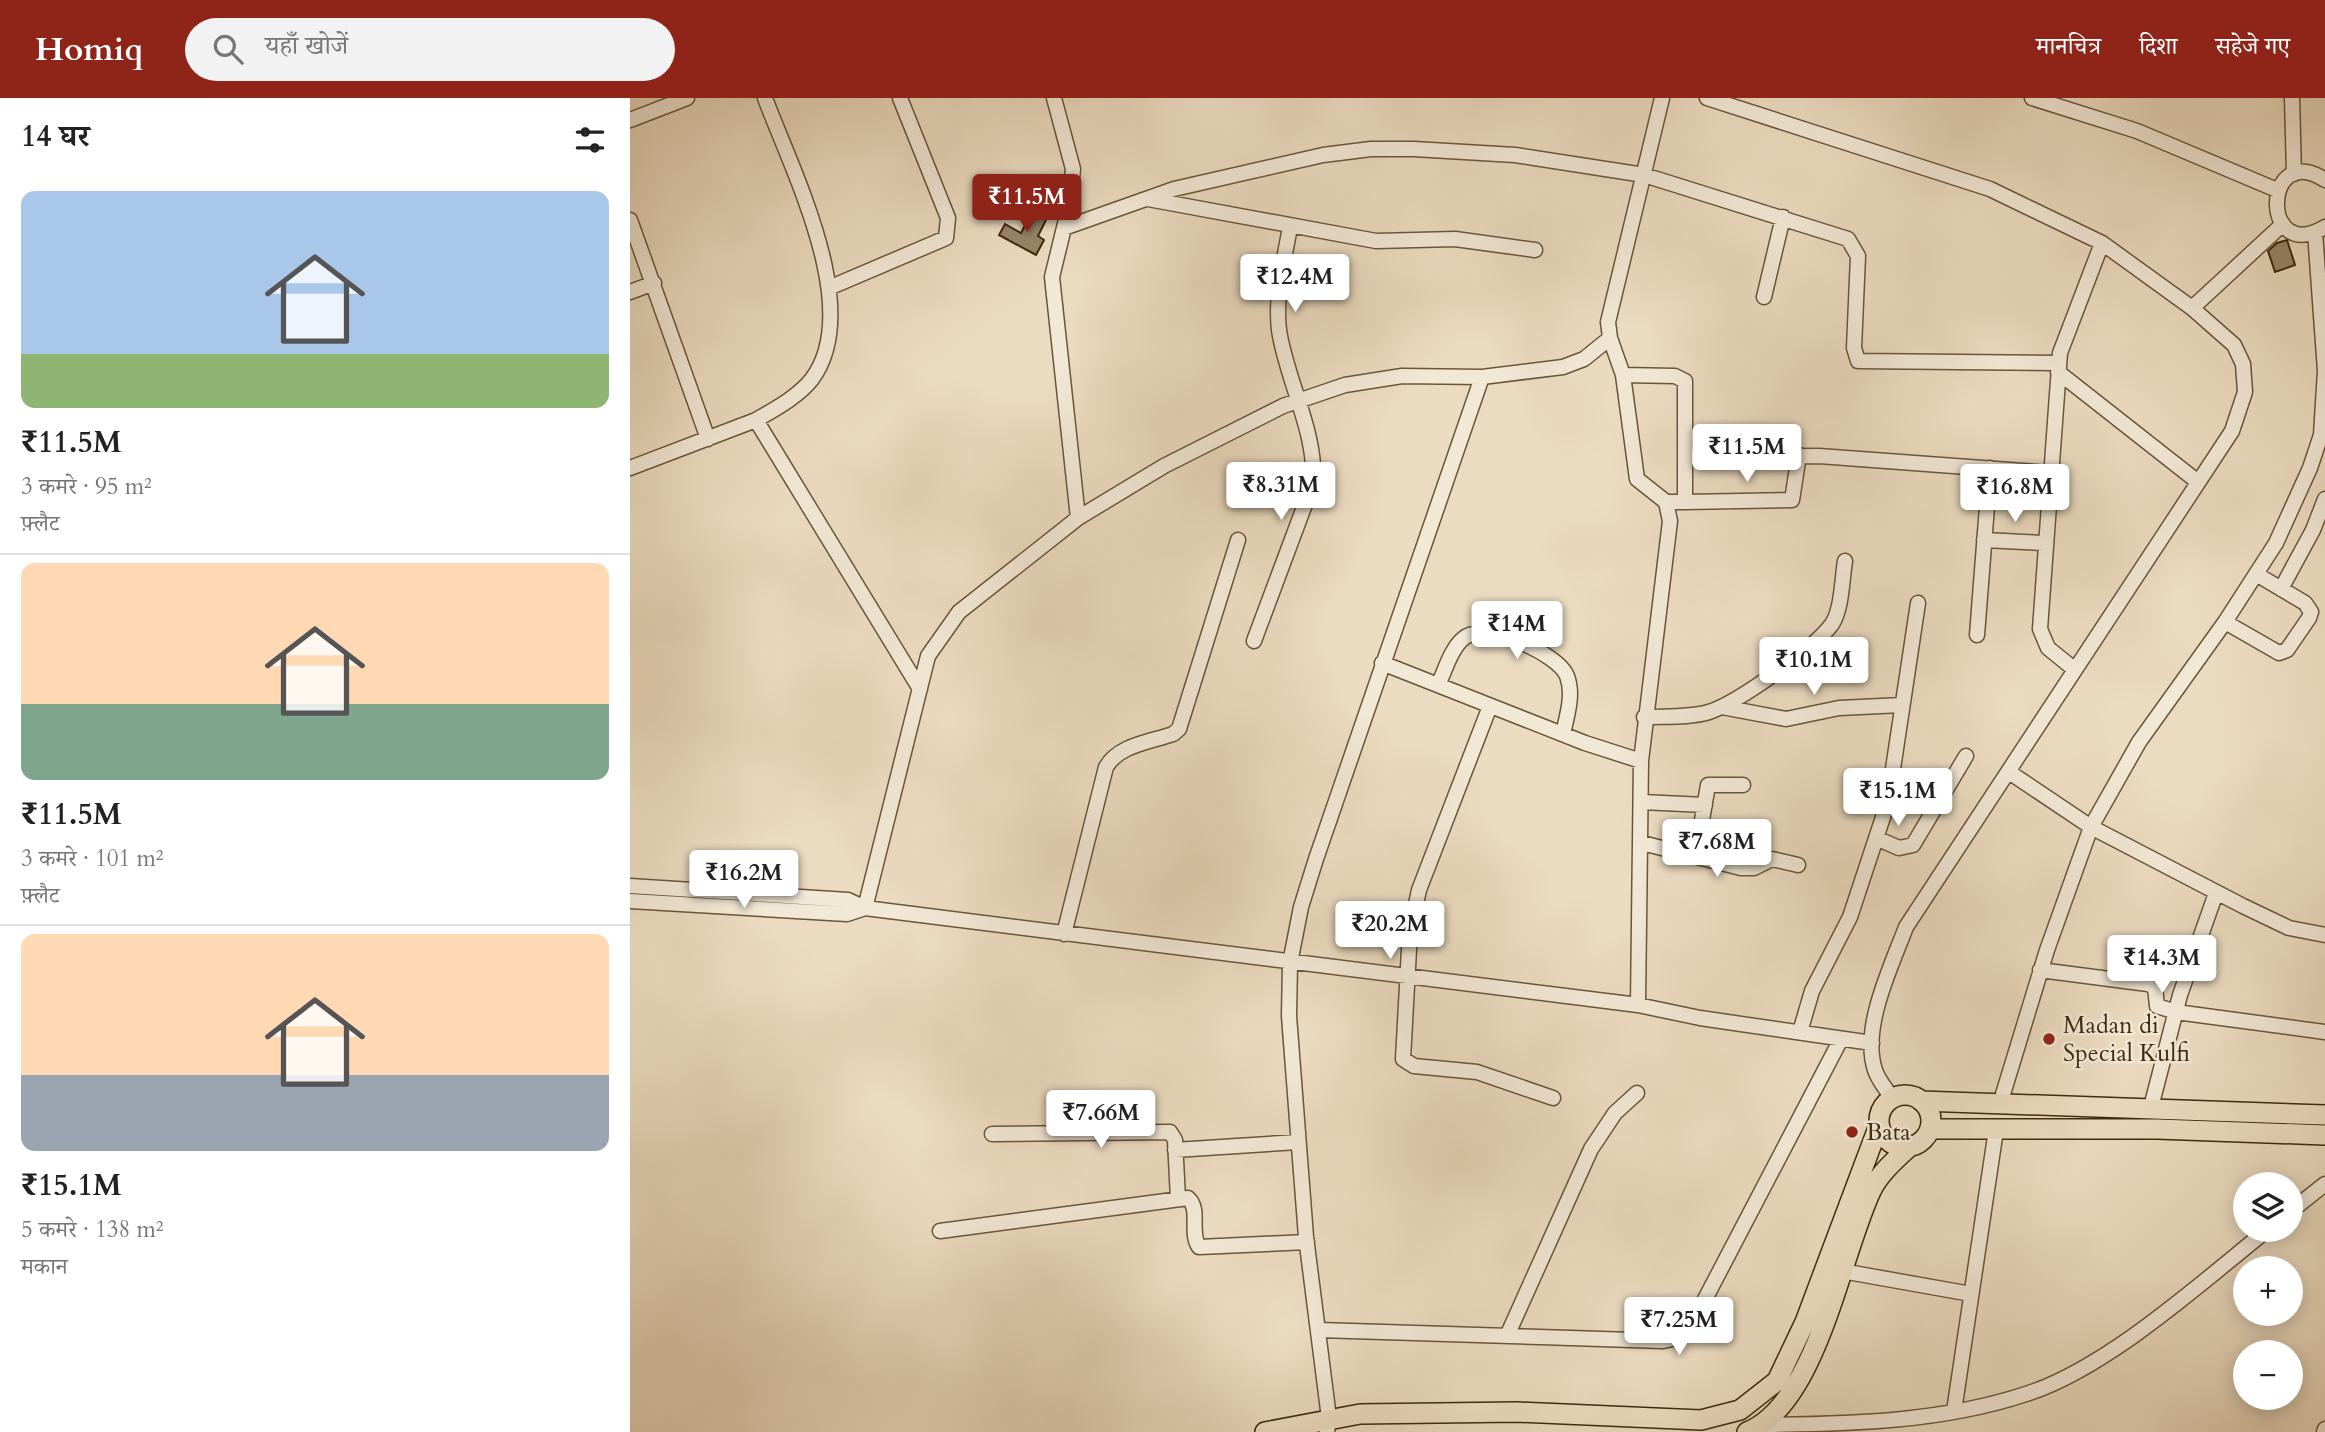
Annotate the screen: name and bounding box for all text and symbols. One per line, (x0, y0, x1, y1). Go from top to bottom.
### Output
search box (185, 18, 675, 81)
text: Homiq (35, 27, 143, 72)
text: यहाँ खोजें (265, 28, 348, 63)
icon: search (209, 30, 247, 68)
text: मानचित्र (2036, 30, 2101, 63)
text: दिशा (2139, 30, 2177, 63)
text: सहेजे गए (2215, 30, 2290, 63)
text: 14 घर (21, 116, 90, 157)
icon: filters (571, 121, 609, 159)
pin: ₹11.5M (970, 174, 1084, 234)
text: ₹11.5M (988, 181, 1066, 212)
icon: home (252, 236, 378, 362)
pin: ₹12.4M (1238, 254, 1352, 314)
text: ₹12.4M (1256, 261, 1334, 292)
text: ₹11.5M (21, 422, 122, 463)
pin: ₹11.5M (1690, 424, 1804, 484)
text: ₹11.5M (1708, 431, 1786, 462)
pin: ₹8.31M (1224, 462, 1338, 522)
pin: ₹16.8M (1958, 464, 2072, 524)
text: ₹8.31M (1242, 469, 1320, 500)
text: 3 कमरे · 95 m² (21, 471, 152, 502)
text: ₹16.8M (1976, 471, 2054, 502)
text: फ़्लैट (21, 508, 59, 539)
pin: ₹14M (1476, 602, 1558, 661)
icon: home (252, 608, 378, 734)
text: ₹14M (1488, 608, 1546, 639)
pin: ₹10.1M (1757, 638, 1871, 697)
text: ₹10.1M (1775, 644, 1853, 675)
pin: ₹15.1M (1841, 768, 1955, 828)
text: ₹15.1M (1859, 775, 1937, 806)
text: ₹11.5M (21, 794, 122, 835)
pin: ₹7.68M (1660, 820, 1774, 879)
text: ₹7.68M (1678, 826, 1756, 857)
text: 3 कमरे · 101 m² (21, 843, 164, 874)
pin: ₹16.2M (687, 850, 801, 910)
text: ₹16.2M (705, 857, 783, 888)
text: फ़्लैट (21, 880, 59, 911)
pin: ₹20.2M (1333, 902, 1447, 961)
text: ₹20.2M (1351, 908, 1429, 939)
pin: ₹14.3M (2105, 936, 2219, 995)
text: ₹14.3M (2123, 942, 2201, 973)
icon: home (252, 979, 378, 1105)
place label: Madan di Special Kulfi (2063, 1009, 2190, 1070)
marker: Madan di Special Kulfi (2041, 1031, 2057, 1047)
pin: ₹7.66M (1044, 1090, 1158, 1150)
text: ₹7.66M (1062, 1097, 1140, 1128)
place label: Bata (1866, 1116, 1911, 1149)
marker: Bata (1844, 1124, 1860, 1140)
text: ₹15.1M (21, 1165, 122, 1206)
map controls (2233, 1172, 2303, 1410)
button: layers (2233, 1172, 2303, 1242)
text: 5 कमरे · 138 m² (21, 1214, 164, 1245)
text: मकान (21, 1251, 68, 1282)
button: + (2233, 1256, 2303, 1326)
pin: ₹7.25M (1622, 1298, 1736, 1357)
text: ₹7.25M (1640, 1304, 1718, 1335)
button: − (2233, 1340, 2303, 1410)

